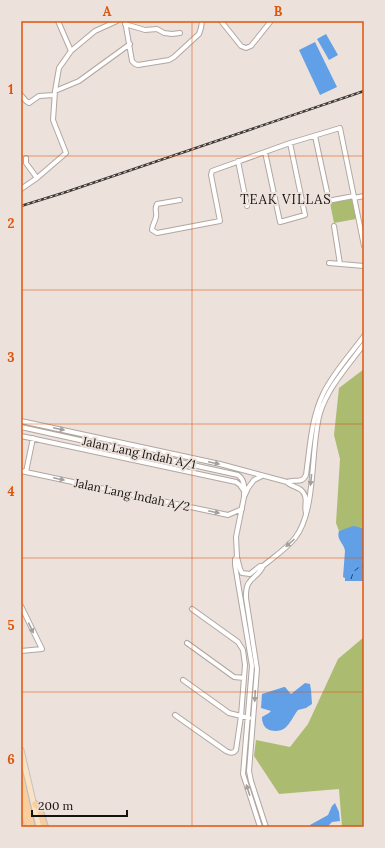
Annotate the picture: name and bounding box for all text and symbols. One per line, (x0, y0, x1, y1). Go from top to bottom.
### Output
text: A (103, 3, 112, 20)
text: B (274, 3, 283, 20)
text: 1 (8, 81, 14, 98)
district label: TEAK VILLAS (240, 191, 332, 208)
text: 2 (8, 215, 15, 232)
text: 3 (7, 349, 15, 366)
one-way arrow (53, 427, 65, 433)
street label: Jalan Lang Indah A/1 (80, 433, 197, 473)
one-way arrow (207, 460, 220, 466)
one-way arrow (308, 474, 314, 486)
street label: Jalan Lang Indah A/2 (72, 475, 191, 515)
one-way arrow (53, 476, 65, 482)
text: 4 (7, 483, 15, 500)
one-way arrow (207, 510, 220, 516)
one-way arrow (285, 538, 294, 547)
text: 5 (7, 617, 15, 634)
one-way arrow (28, 622, 34, 633)
one-way arrow (252, 690, 259, 702)
text: 6 (7, 751, 15, 768)
one-way arrow (245, 784, 251, 796)
scale bar (32, 792, 127, 818)
text: 200 m (38, 798, 74, 813)

